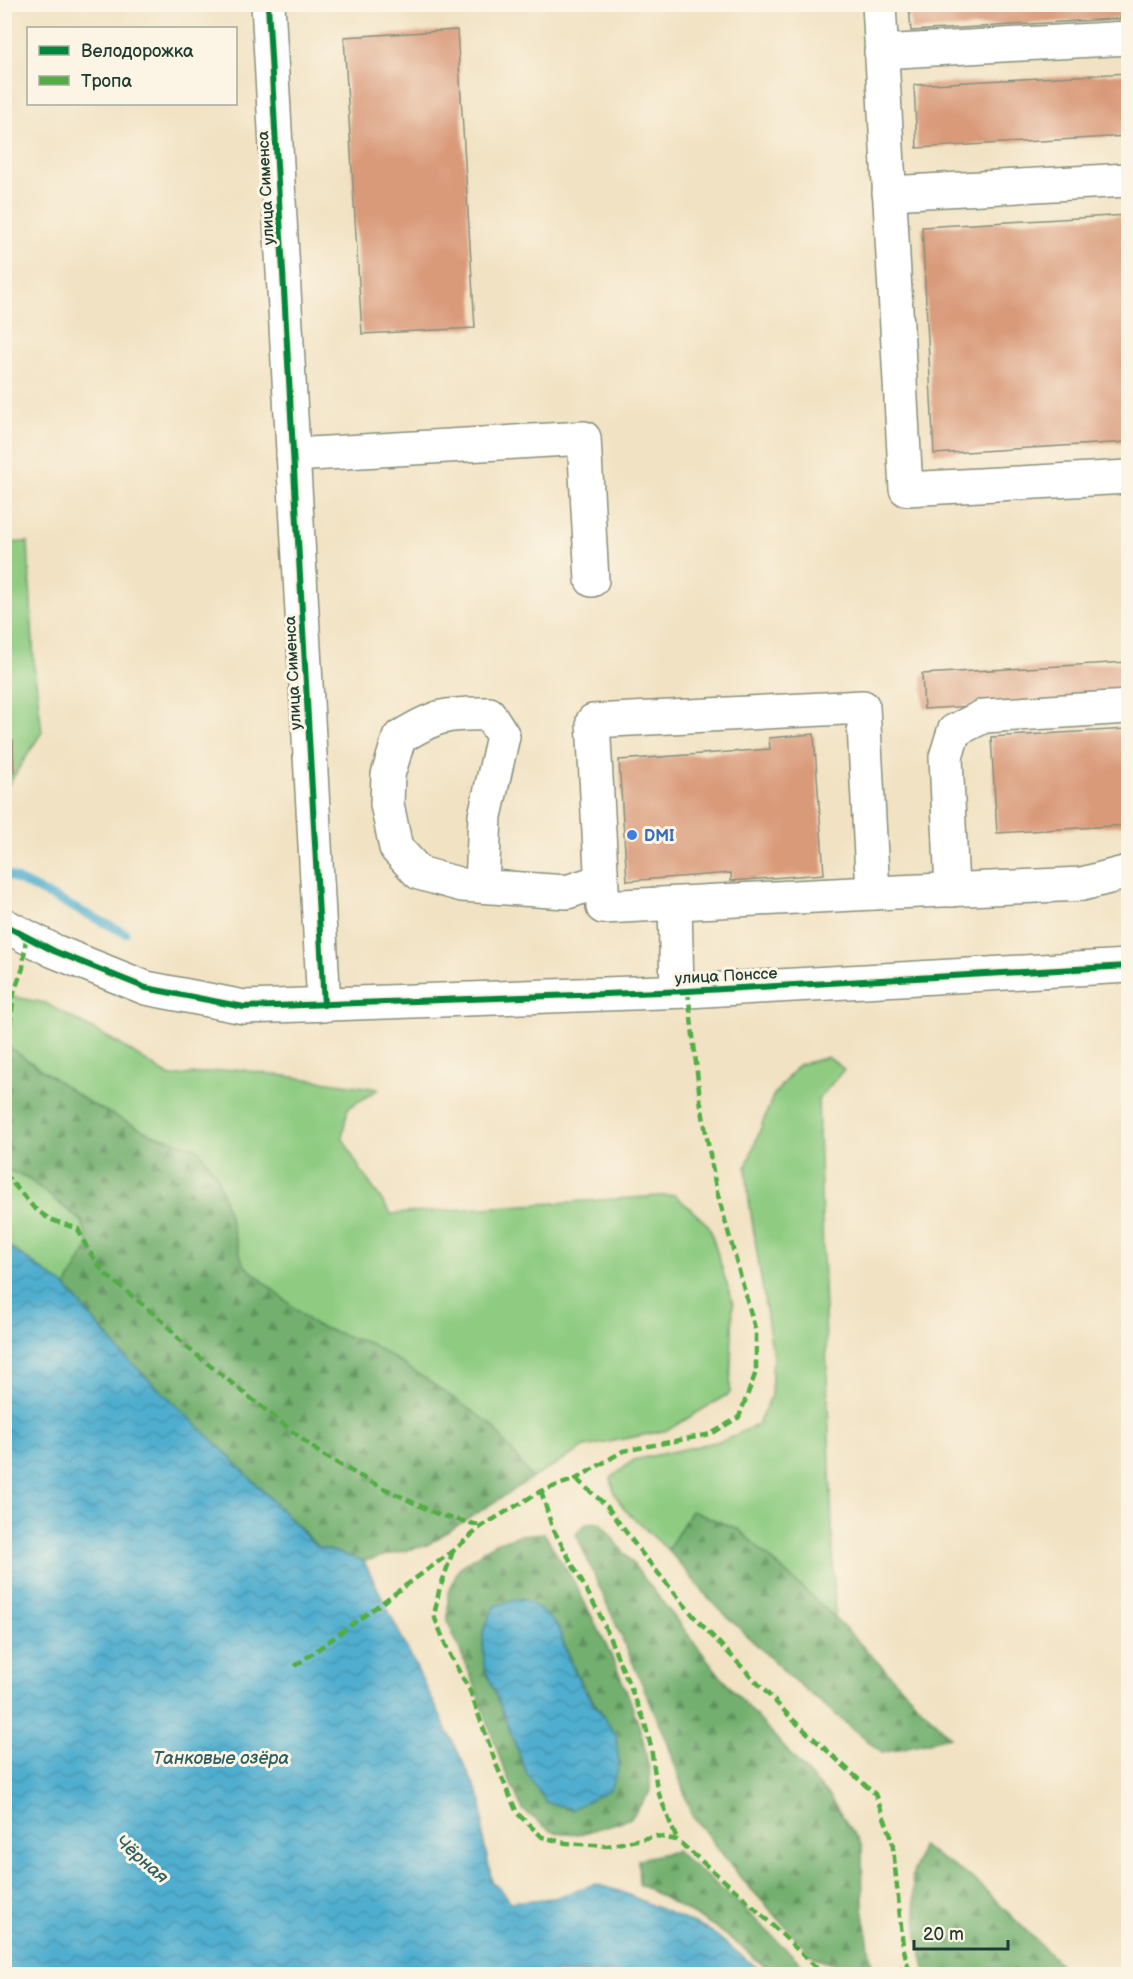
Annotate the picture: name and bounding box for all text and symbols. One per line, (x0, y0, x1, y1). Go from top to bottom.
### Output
legend (27, 27, 237, 105)
text: Велодорожка (81, 41, 194, 62)
text: Тропа (81, 71, 132, 92)
street label: улица Сименса (254, 130, 279, 245)
street label: улица Сименса (281, 615, 306, 730)
place label: DMI (644, 827, 674, 846)
marker: DMI (625, 828, 639, 842)
street label: улица Понссе (674, 964, 778, 989)
water label: Танковые озёра (153, 1748, 289, 1769)
water label: Чёрная (111, 1831, 172, 1888)
scale bar (914, 1913, 1008, 1951)
text: 20 m (923, 1924, 964, 1945)

